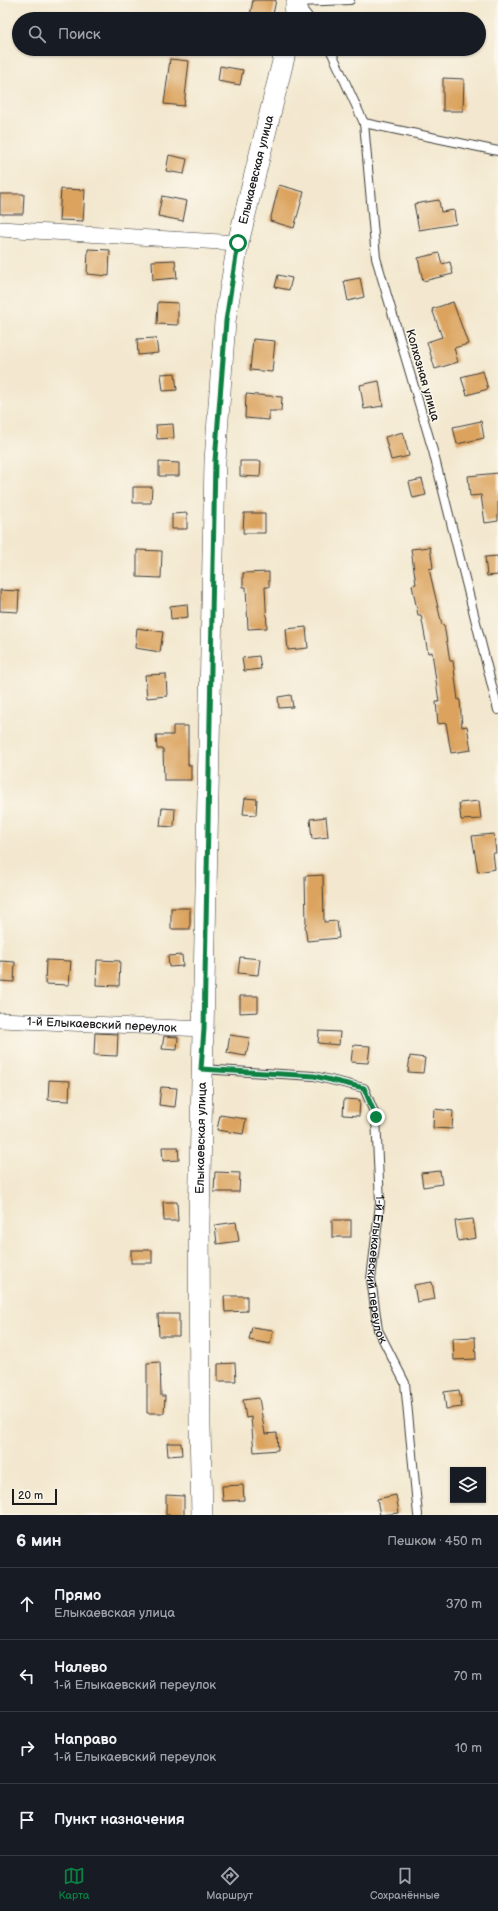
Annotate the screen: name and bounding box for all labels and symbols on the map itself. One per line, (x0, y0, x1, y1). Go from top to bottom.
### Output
street label: Елыкаевская улица (236, 114, 277, 226)
route start (229, 234, 247, 252)
street label: Колхозная улица (402, 327, 443, 423)
street label: 1-й Елыкаевский переулок (27, 1014, 178, 1036)
street label: Елыкаевская улица (193, 1082, 210, 1194)
route end (367, 1108, 385, 1126)
street label: 1-й Елыкаевский переулок (363, 1195, 391, 1347)
scale bar (12, 1487, 57, 1506)

